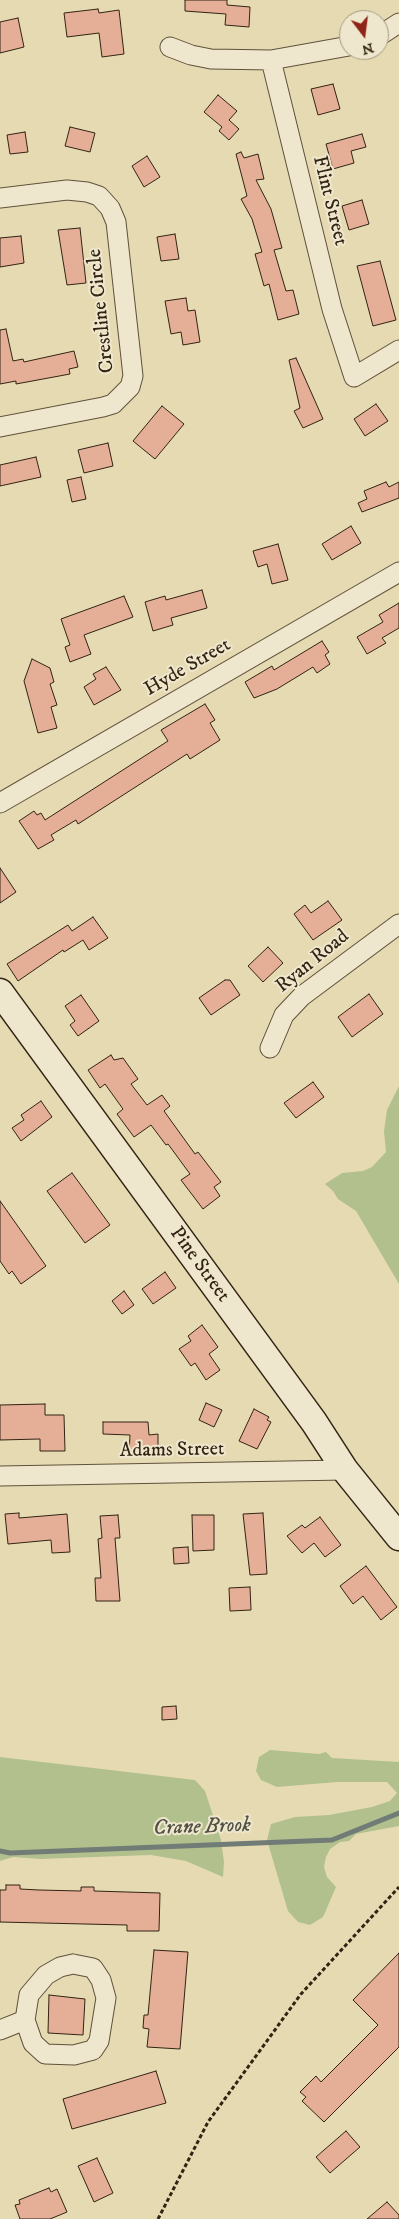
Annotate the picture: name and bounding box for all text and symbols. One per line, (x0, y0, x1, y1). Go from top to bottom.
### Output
north arrow (339, 10, 389, 60)
text: N (360, 38, 376, 59)
street label: Flint Street (306, 154, 352, 248)
street label: Crestline Circle (84, 248, 120, 374)
street label: Hyde Street (141, 634, 235, 702)
street label: Ryan Road (272, 925, 354, 999)
street label: Pine Street (164, 1223, 234, 1307)
street label: Adams Street (120, 1438, 224, 1464)
water label: Crane Brook (153, 1814, 251, 1842)

